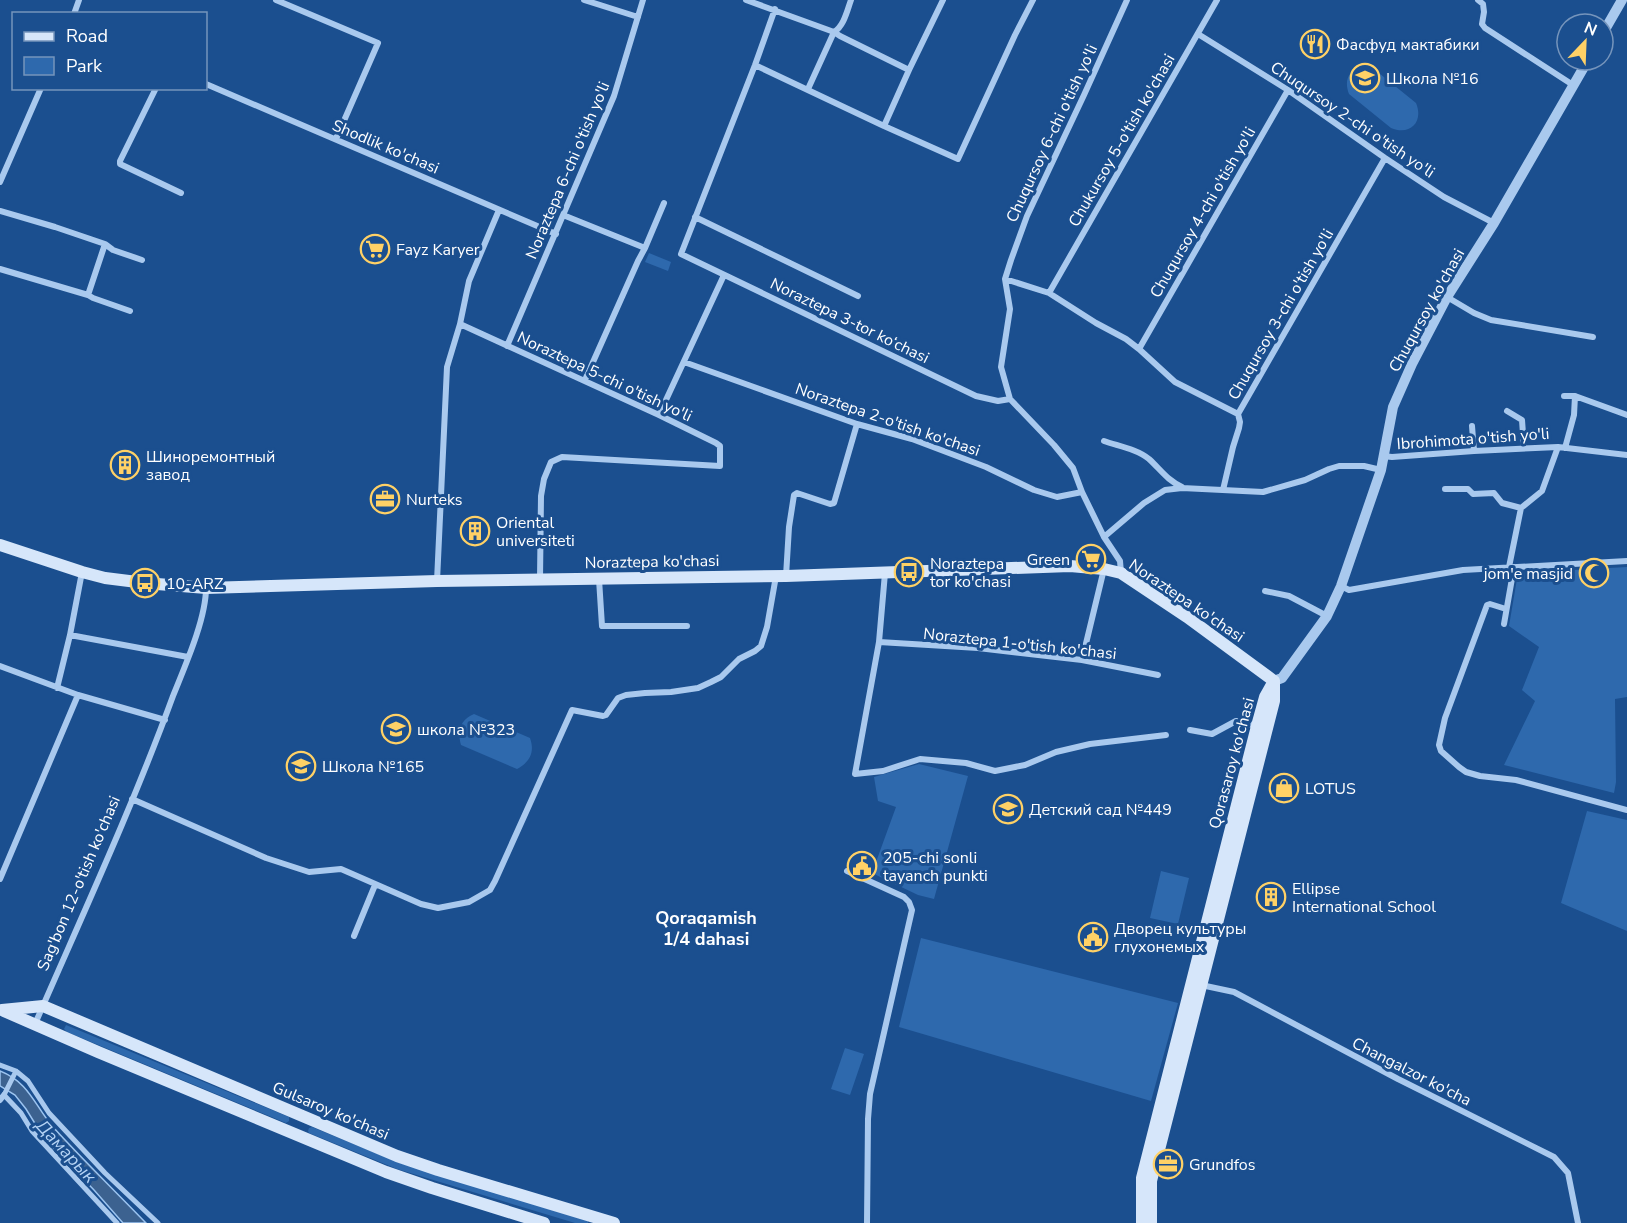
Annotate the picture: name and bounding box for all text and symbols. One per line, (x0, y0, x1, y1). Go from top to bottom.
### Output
legend (12, 12, 207, 90)
north arrow (1555, 12, 1615, 72)
text: N (1581, 17, 1600, 42)
text: Road (66, 24, 108, 48)
restaurant icon: Фасфуд мактабики (1299, 28, 1331, 60)
place label: Фасфуд мактабики (1336, 34, 1480, 56)
street label: Chuqursoy 6-chi o'tish yo'li (1001, 41, 1103, 226)
street label: Chukursoy 5-o'tish ko'chasi (1063, 50, 1180, 231)
text: Park (66, 54, 103, 78)
street label: Chuqursoy 2-chi o'tish yo'li (1266, 56, 1439, 183)
school or university icon: Школа №16 (1349, 62, 1381, 94)
place label: Школа №16 (1386, 68, 1479, 90)
street label: Noraztepa 6-chi o'tish yo'li (521, 78, 615, 263)
street label: Shodlik ko'chasi (329, 114, 443, 179)
street label: Chuqursoy 4-chi o'tish yo'li (1145, 123, 1261, 302)
street label: Chuqursoy 3-chi o'tish yo'li (1223, 225, 1339, 404)
supermarket icon: Fayz Karyer (359, 233, 391, 265)
place label: Fayz Karyer (396, 239, 480, 261)
street label: Chuqursoy ko'chasi (1384, 245, 1470, 376)
street label: Noraztepa 3-tor ko‘chasi (766, 273, 933, 369)
street label: Noraztepa 5-chi o'tish yo'li (513, 327, 696, 427)
street label: Noraztepa 2-o'tish ko'chasi (792, 378, 983, 462)
street label: Ibrohimota o'tish yo'li (1396, 423, 1550, 455)
place label: Шиноремонтный завод (146, 446, 275, 486)
building icon: Шиноремонтный завод (109, 449, 141, 481)
office icon: Nurteks (369, 483, 401, 515)
place label: Nurteks (406, 489, 463, 511)
place label: Oriental universiteti (496, 512, 575, 552)
building icon: Oriental universiteti (459, 515, 491, 547)
supermarket icon: Green (1075, 543, 1107, 575)
place label: Green (1027, 549, 1070, 571)
street label: Noraztepa ko'chasi (584, 550, 720, 574)
place label: Noraztepa tor ko'chasi (930, 553, 1011, 593)
street label: Noraztepa ko'chasi (1124, 554, 1248, 648)
bus stop icon: Noraztepa tor ko'chasi (893, 556, 925, 588)
mosque icon: jom'e masjid (1578, 557, 1610, 589)
place label: jom'e masjid (1483, 563, 1573, 585)
bus stop icon: 10-ARZ (129, 567, 161, 599)
place label: 10-ARZ (166, 573, 224, 595)
street label: Noraztepa 1-o'tish ko'chasi (922, 623, 1118, 665)
street label: Qorasaroy ko'chasi (1204, 695, 1260, 831)
school or university icon: школа №323 (380, 713, 412, 745)
place label: школа №323 (417, 719, 515, 741)
school or university icon: Школа №165 (285, 750, 317, 782)
place label: Школа №165 (322, 756, 424, 778)
shop icon: LOTUS (1268, 772, 1300, 804)
place label: LOTUS (1305, 778, 1356, 800)
street label: Sag'bon 12-o'tish ko'chasi (32, 793, 126, 974)
school or university icon: Детский сад №449 (992, 793, 1024, 825)
place label: Детский сад №449 (1029, 799, 1172, 821)
place label: 205-chi sonli tayanch punkti (883, 847, 988, 887)
public building icon: 205-chi sonli tayanch punkti (846, 850, 878, 882)
place label: Ellipse International School (1292, 878, 1436, 918)
building icon: Ellipse International School (1255, 881, 1287, 913)
district label: Qoraqamish 1/4 dahasi (655, 906, 757, 951)
place label: Дворец культуры глухонемых (1114, 918, 1246, 958)
public building icon: Дворец культуры глухонемых (1077, 921, 1109, 953)
street label: Changalzor ko'cha (1348, 1032, 1475, 1111)
street label: Gulsaroy ko'chasi (269, 1076, 392, 1145)
water label: Дамарык (30, 1113, 102, 1188)
office icon: Grundfos (1152, 1148, 1184, 1180)
place label: Grundfos (1189, 1154, 1255, 1176)

